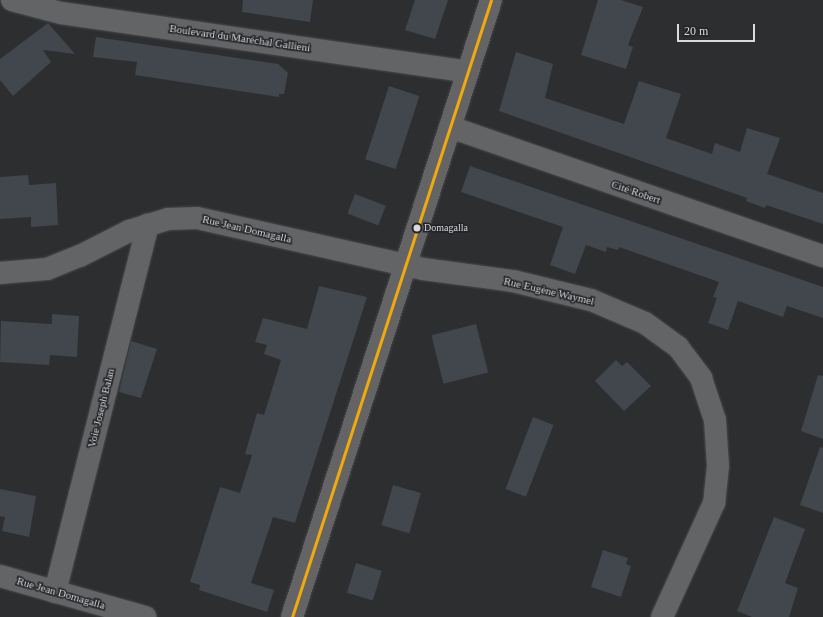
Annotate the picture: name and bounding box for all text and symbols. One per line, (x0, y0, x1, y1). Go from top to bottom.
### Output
scale bar (679, 16, 757, 42)
street label: Boulevard du Maréchal Gallieni (169, 22, 311, 54)
text: 20 m (684, 24, 708, 38)
street label: Cité Robert (610, 177, 662, 207)
street label: Rue Jean Domagalla (201, 212, 293, 246)
place label: Domagalla (424, 222, 468, 234)
marker: Domagalla (412, 223, 422, 233)
street label: Rue Eugène Waymel (502, 274, 596, 308)
street label: Voie Joseph Balan (85, 367, 117, 449)
street label: Rue Jean Domagalla (15, 574, 107, 612)

